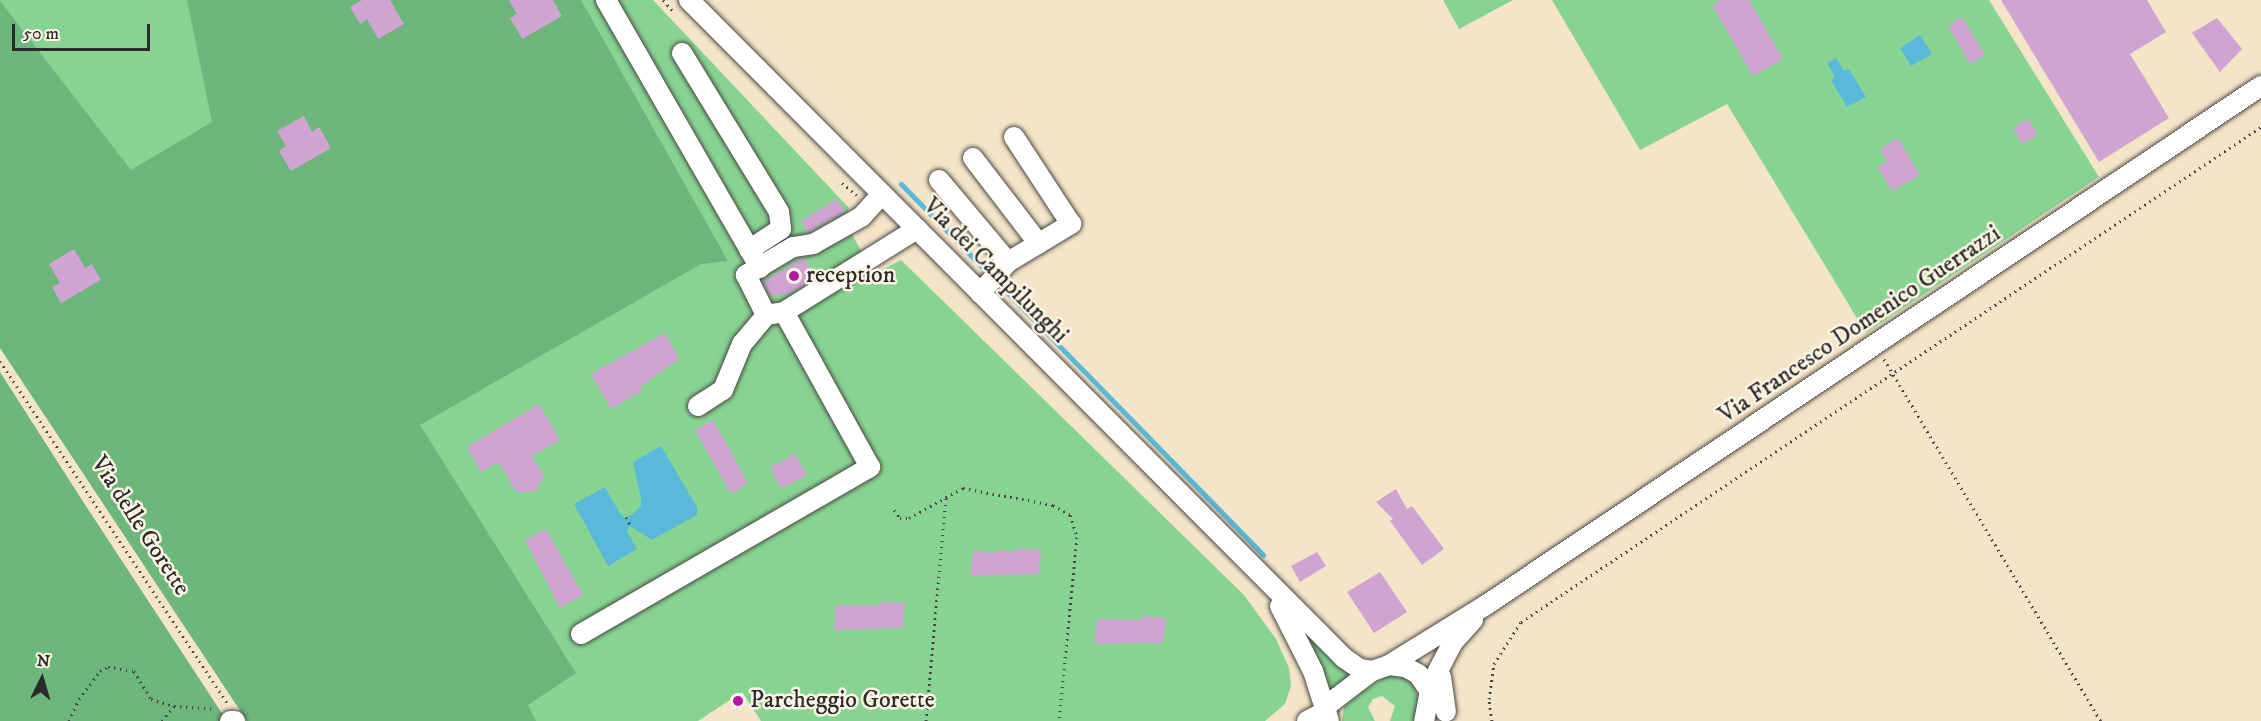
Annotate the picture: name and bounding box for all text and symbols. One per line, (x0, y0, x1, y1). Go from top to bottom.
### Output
scale bar (15, 12, 153, 50)
text: 50 m (23, 23, 59, 45)
street label: Via dei Campilunghi (916, 192, 1074, 350)
street label: Via Francesco Domenico Guerrazzi (1714, 220, 2006, 430)
place label: reception (806, 262, 895, 290)
marker: reception (787, 269, 801, 283)
street label: Via delle Gorette (84, 451, 196, 601)
north arrow (12, 649, 72, 709)
text: N (36, 651, 51, 672)
place label: Parcheggio Gorette (750, 687, 935, 715)
marker: Parcheggio Gorette (731, 694, 745, 708)

